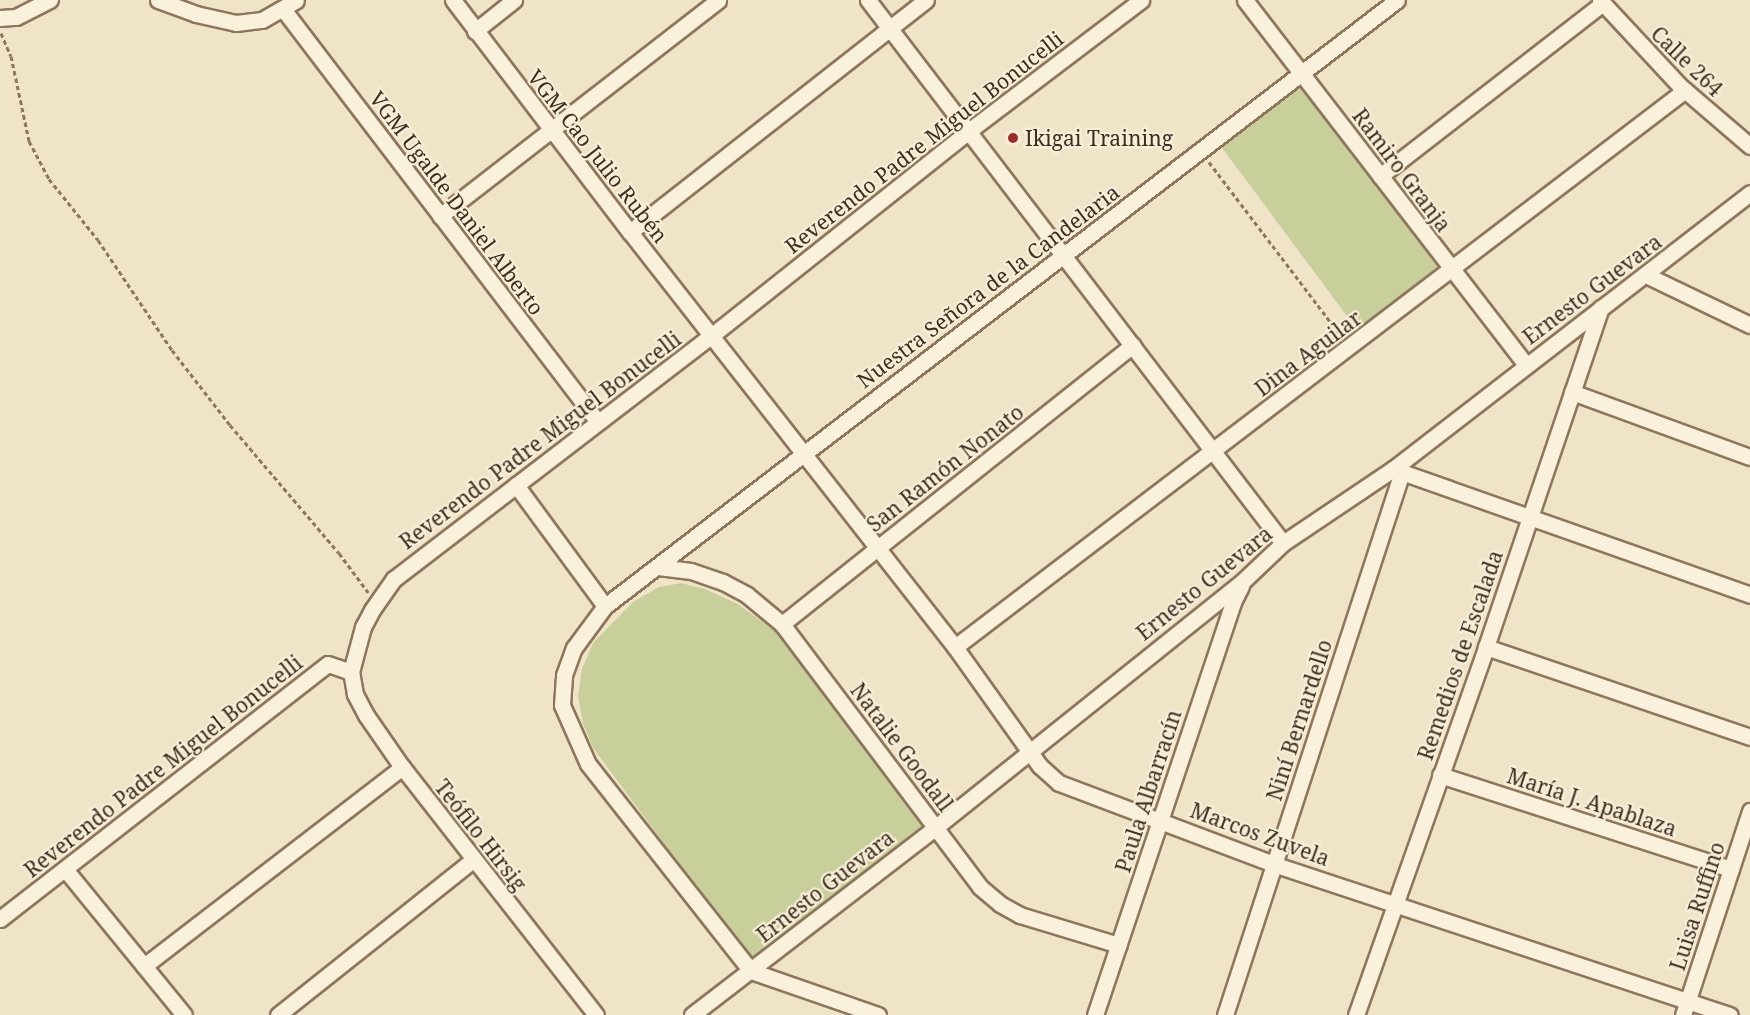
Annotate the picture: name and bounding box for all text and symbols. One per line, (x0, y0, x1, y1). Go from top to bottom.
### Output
street label: Calle 264 (1646, 21, 1728, 101)
street label: Reverendo Padre Miguel Bonucelli (780, 26, 1068, 258)
street label: VGM Cao Julio Rubén (523, 64, 673, 248)
street label: VGM Ugalde Daniel Alberto (365, 86, 549, 320)
street label: Ramiro Granja (1348, 103, 1456, 237)
place label: Ikigai Training (1025, 125, 1173, 151)
marker: Ikigai Training (1006, 131, 1020, 145)
street label: Nuestra Señora de la Candelaria (852, 179, 1124, 393)
street label: Ernesto Guevara (1518, 229, 1666, 349)
street label: Dina Aguilar (1250, 305, 1366, 401)
street label: Reverendo Padre Miguel Bonucelli (394, 326, 686, 554)
street label: San Ramón Nonato (862, 399, 1028, 537)
street label: Ernesto Guevara (1131, 521, 1277, 645)
street label: Remedios de Escalada (1412, 547, 1508, 763)
street label: Niní Bernardello (1261, 636, 1337, 804)
street label: Reverendo Padre Miguel Bonucelli (19, 650, 307, 882)
street label: Natalie Goodall (846, 678, 958, 816)
street label: Paula Albarracín (1110, 707, 1186, 875)
street label: María J. Apablaza (1504, 763, 1680, 841)
street label: Teófilo Hirsig (430, 774, 532, 896)
street label: Marcos Zuvela (1187, 797, 1333, 871)
street label: Ernesto Guevara (751, 825, 899, 947)
street label: Luisa Ruffino (1664, 839, 1730, 973)

